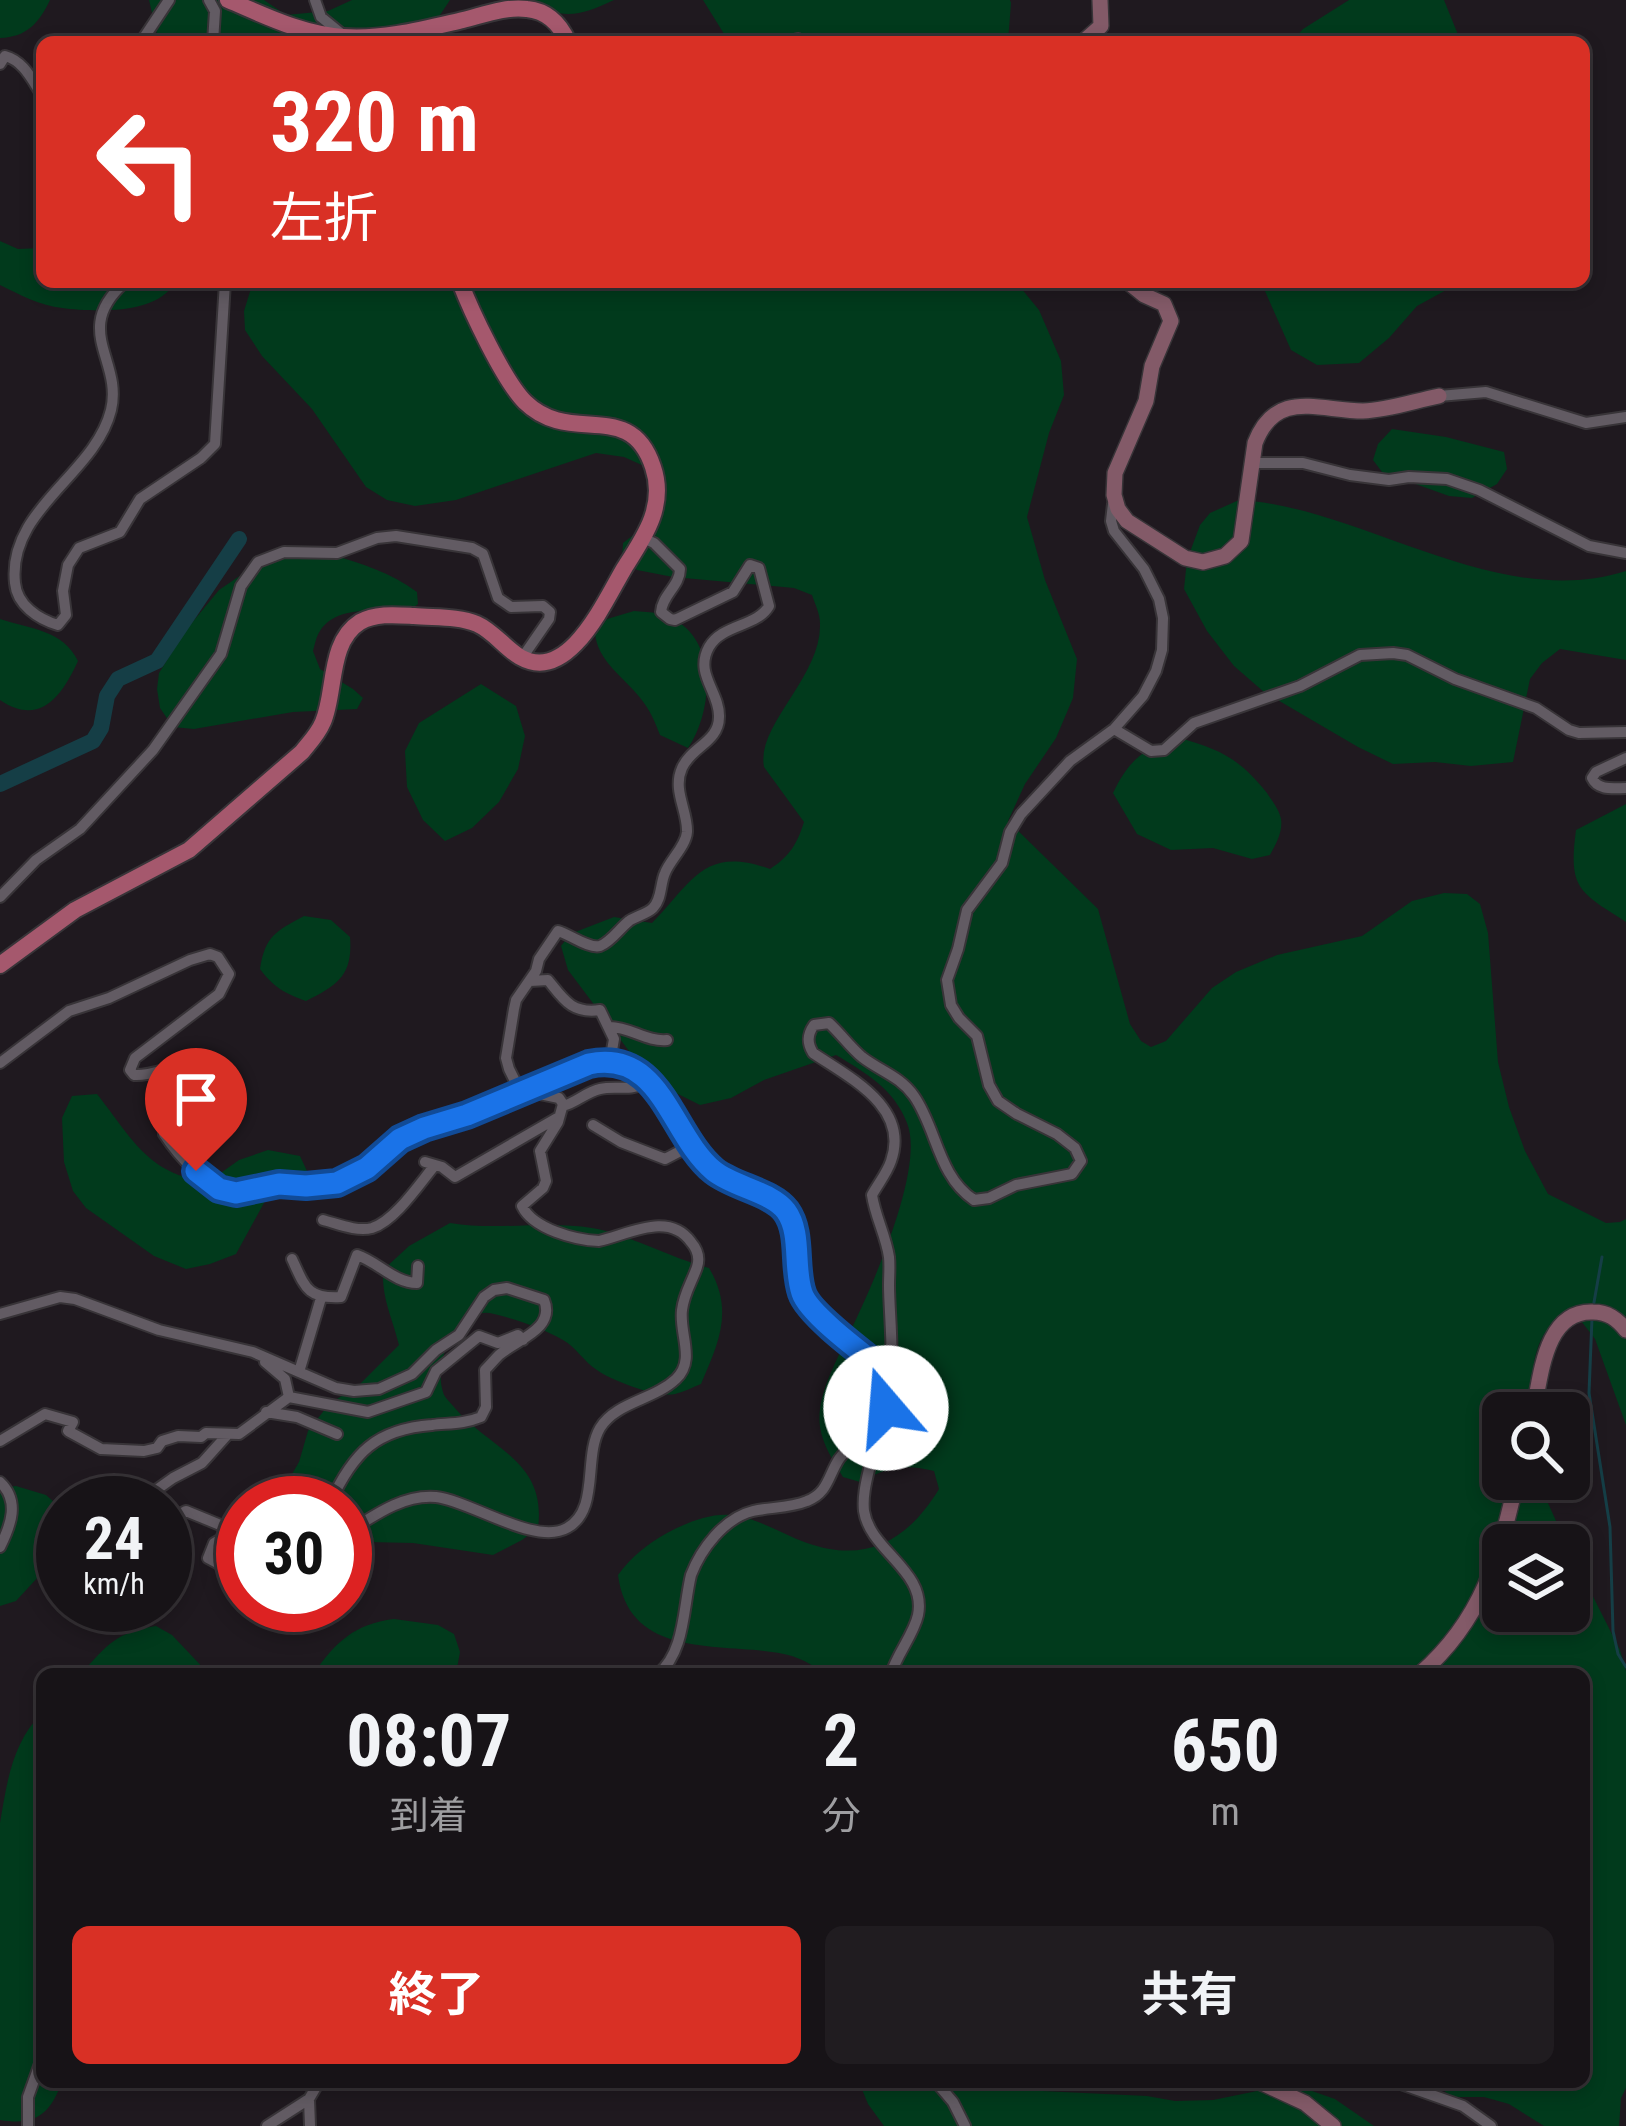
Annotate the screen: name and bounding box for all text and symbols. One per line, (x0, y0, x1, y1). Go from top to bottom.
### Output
text: 320 m (270, 73, 479, 172)
icon: left (72, 84, 228, 240)
text: 左折 (270, 187, 378, 250)
pin (145, 1048, 247, 1171)
icon: arrive (163, 1066, 229, 1132)
position arrow (823, 1345, 949, 1471)
map controls (1482, 1392, 1590, 1632)
button: search (1482, 1392, 1590, 1500)
speed limit sign: 30 (216, 1476, 372, 1632)
text: 24 (84, 1503, 144, 1574)
button: layers (1482, 1524, 1590, 1632)
text: km/h (83, 1566, 145, 1601)
text: 08:07 (346, 1699, 511, 1784)
text: 2 (823, 1699, 859, 1784)
text: 650 (1171, 1704, 1280, 1789)
text: m (1211, 1789, 1240, 1835)
text: 到着 (390, 1793, 468, 1839)
text: 分 (822, 1793, 861, 1839)
button: 終了 (72, 1926, 801, 2064)
button: 共有 (825, 1926, 1554, 2064)

